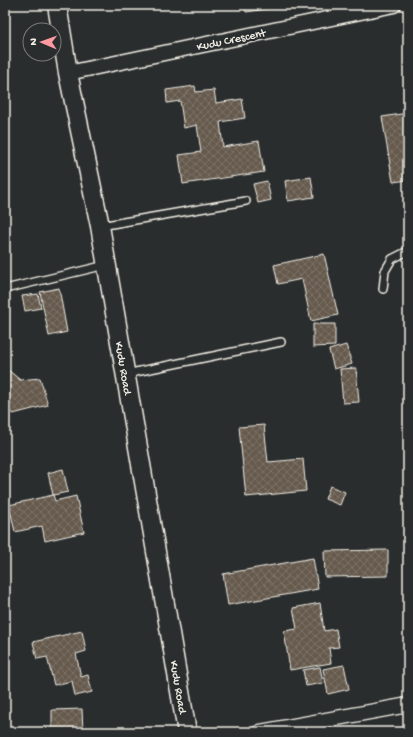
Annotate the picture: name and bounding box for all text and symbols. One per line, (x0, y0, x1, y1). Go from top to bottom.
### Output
north arrow (22, 22, 62, 62)
street label: Kudu Crescent (196, 27, 268, 55)
text: N (28, 38, 40, 46)
street label: Kudu Road (110, 341, 134, 397)
street label: Kudu Road (165, 660, 189, 716)

